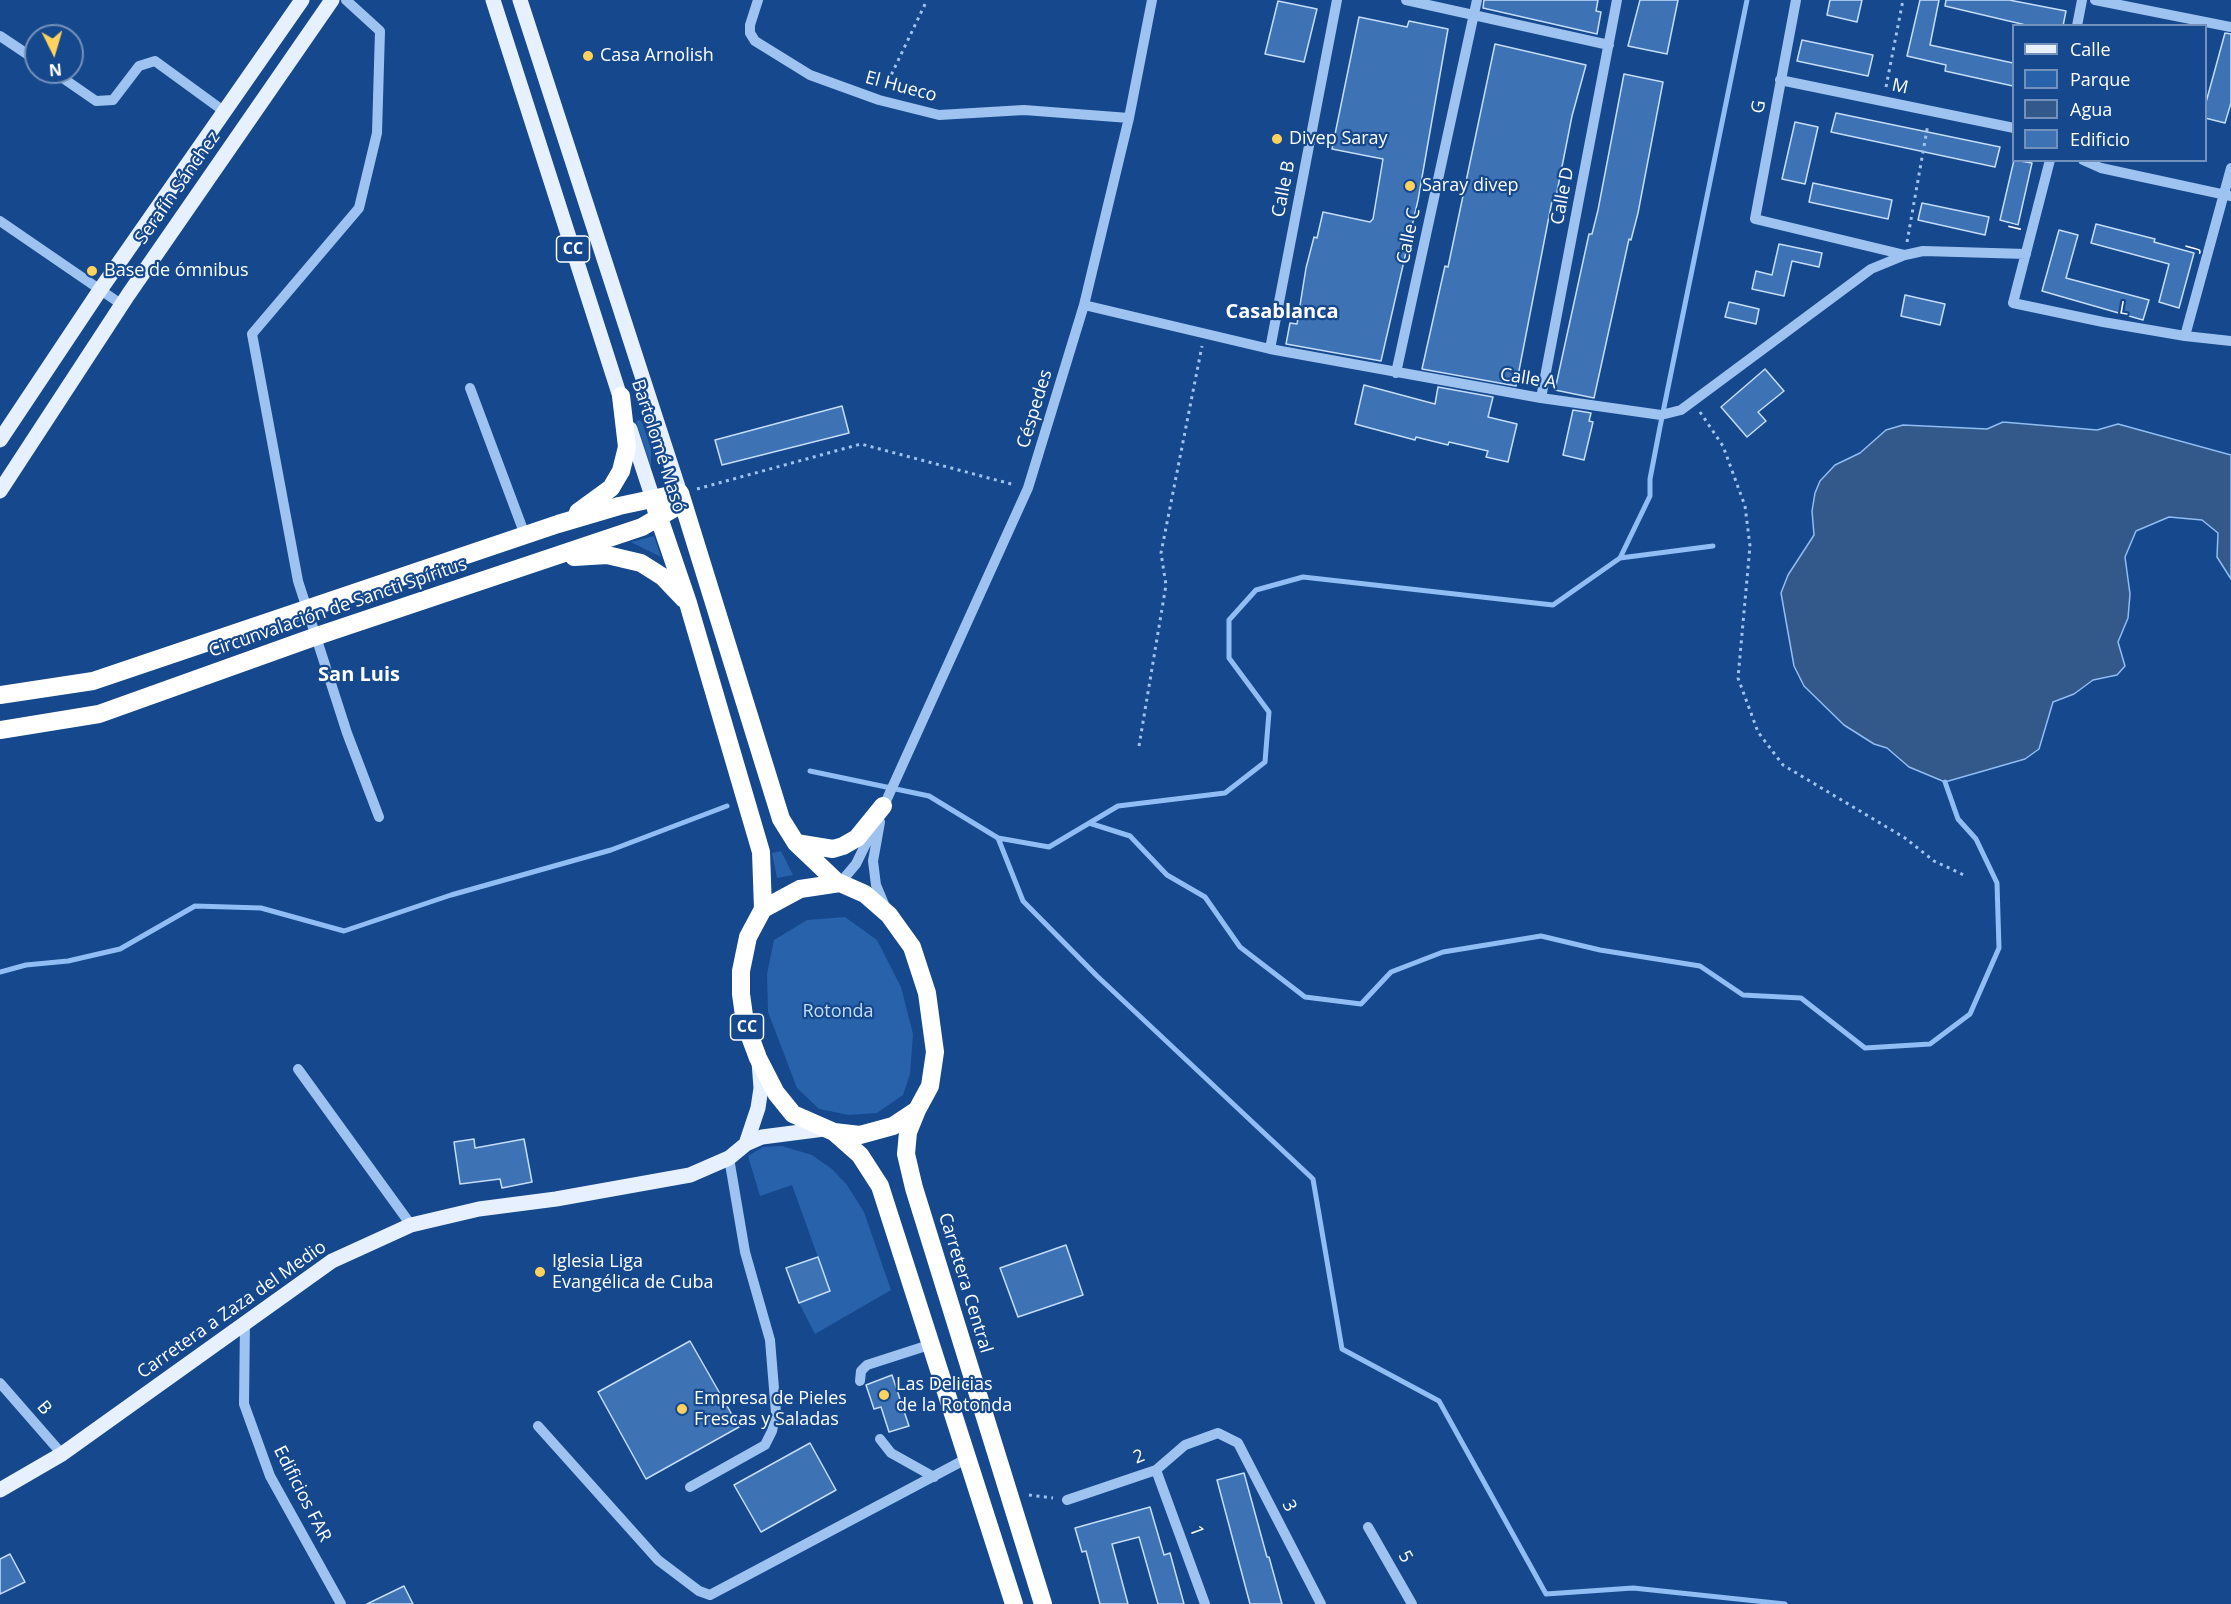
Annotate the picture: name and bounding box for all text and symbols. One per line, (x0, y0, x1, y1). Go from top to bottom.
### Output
north arrow (24, 24, 84, 84)
legend (2012, 24, 2207, 162)
text: Calle (2070, 37, 2111, 61)
place label: Casa Arnolish (600, 45, 714, 67)
marker: Casa Arnolish (581, 49, 595, 63)
text: N (48, 58, 63, 81)
street label: El Hueco (863, 67, 939, 107)
text: Parque (2070, 67, 2130, 91)
street label: M (1890, 75, 1910, 99)
text: Agua (2070, 97, 2112, 121)
street label: G (1747, 99, 1771, 115)
street label: Serafín Sánchez (131, 127, 225, 249)
text: Edificio (2070, 127, 2130, 151)
place label: Divep Saray (1289, 128, 1388, 150)
marker: Divep Saray (1270, 132, 1284, 146)
street label: Calle B (1268, 159, 1300, 219)
street label: Calle D (1547, 165, 1579, 227)
place label: Saray divep (1422, 175, 1519, 197)
marker: Saray divep (1403, 179, 1417, 193)
street label: Calle C (1393, 206, 1425, 266)
street label: I (2005, 223, 2027, 233)
road number: CC (556, 236, 590, 262)
street label: J (2182, 243, 2204, 253)
place label: Base de ómnibus (104, 260, 248, 282)
marker: Base de ómnibus (85, 264, 99, 278)
street label: L (2117, 298, 2131, 320)
district label: Casablanca (1225, 300, 1339, 324)
street label: Calle A (1498, 364, 1558, 394)
street label: Céspedes (1013, 367, 1057, 451)
street label: Bartolomé Masó (626, 377, 690, 515)
street label: Circunvalación de Sancti Spíritus (206, 554, 470, 662)
district label: San Luis (318, 663, 400, 687)
park label: Rotonda (802, 1001, 874, 1023)
road number: CC (730, 1014, 764, 1040)
street label: Carretera Central (933, 1210, 997, 1356)
street label: Carretera a Zaza del Medio (133, 1236, 331, 1384)
place label: Iglesia Liga Evangélica de Cuba (552, 1251, 713, 1294)
marker: Iglesia Liga Evangélica de Cuba (533, 1265, 547, 1279)
place label: Las Delicias de la Rotonda (896, 1374, 1012, 1416)
place label: Empresa de Pieles Frescas y Saladas (694, 1388, 847, 1430)
marker: Las Delicias de la Rotonda (877, 1388, 891, 1402)
street label: B (32, 1397, 56, 1419)
marker: Empresa de Pieles Frescas y Saladas (675, 1402, 689, 1416)
street label: Edificios FAR (269, 1442, 335, 1546)
street label: 2 (1130, 1445, 1148, 1469)
street label: 3 (1277, 1497, 1301, 1515)
street label: 1 (1184, 1522, 1208, 1540)
street label: 5 (1393, 1547, 1417, 1567)

